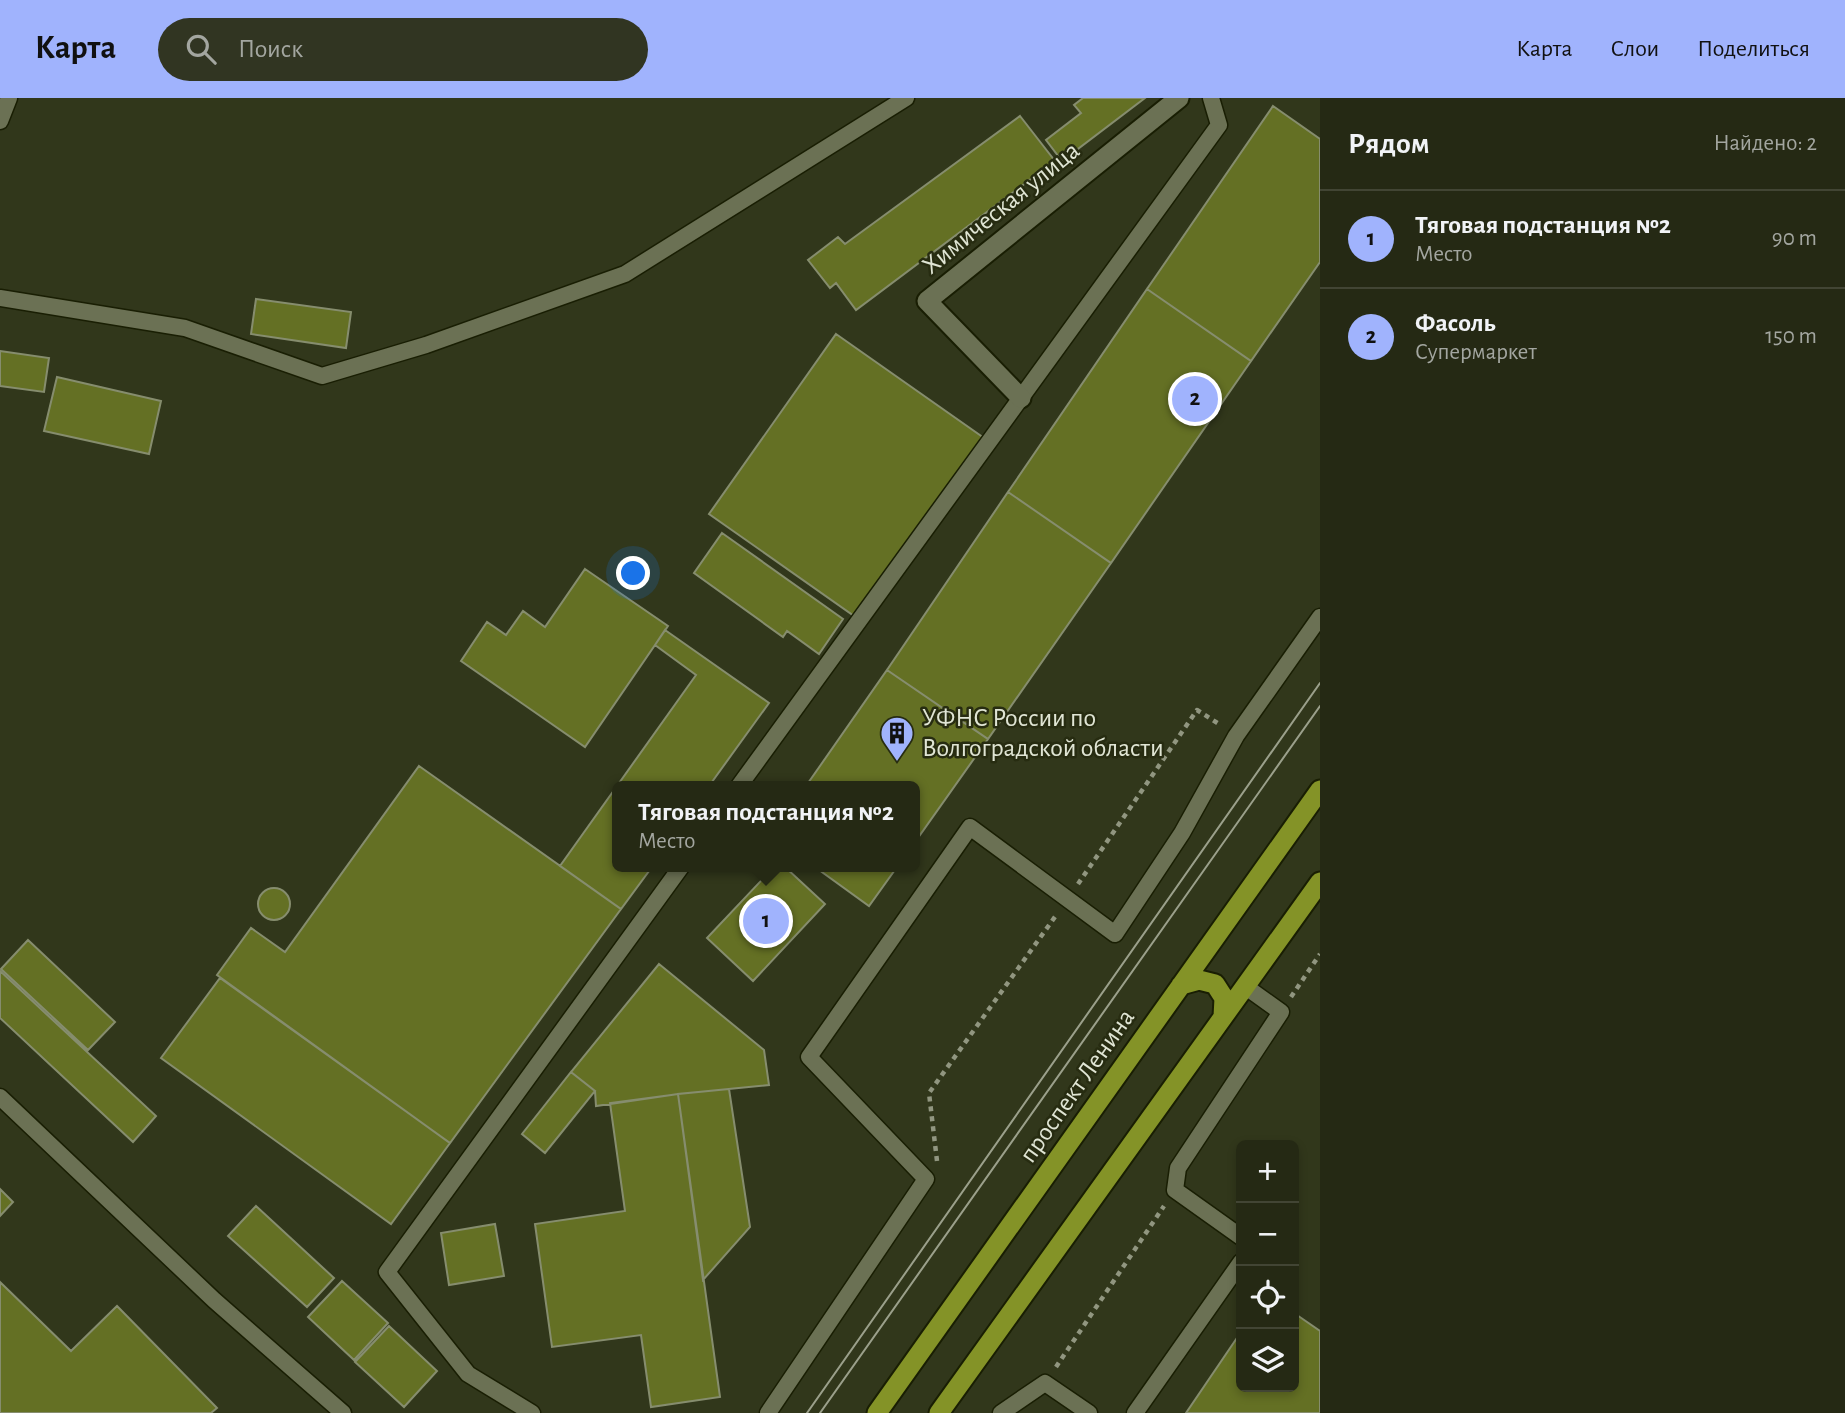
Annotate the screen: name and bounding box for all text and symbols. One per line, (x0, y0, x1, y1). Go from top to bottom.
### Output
search box (158, 18, 648, 81)
icon: search (182, 30, 220, 68)
text: Карта (35, 32, 116, 65)
text: Поиск (238, 36, 303, 62)
text: Карта (1516, 37, 1572, 61)
text: Слои (1610, 37, 1659, 61)
text: Поделиться (1697, 37, 1810, 61)
text: Рядом (1348, 129, 1430, 159)
text: Найдено: 2 (1714, 132, 1817, 155)
street label: Химическая улица (918, 137, 1085, 279)
text: Тяговая подстанция №2 (1415, 212, 1671, 238)
text: 1 (1367, 227, 1375, 250)
text: 90 m (1772, 227, 1817, 250)
text: Место (1415, 243, 1472, 266)
text: Фасоль (1415, 310, 1496, 336)
text: 2 (1366, 325, 1376, 348)
text: 150 m (1765, 325, 1817, 348)
text: Супермаркет (1415, 341, 1537, 364)
pin: 2 (1172, 373, 1218, 425)
your location (616, 556, 650, 590)
place label: УФНС России по Волгоградской области (922, 705, 1164, 761)
building icon: УФНС России по Волгоградской области (878, 714, 916, 763)
popup (612, 781, 920, 872)
text: Тяговая подстанция №2 (638, 799, 894, 825)
text: Место (638, 830, 695, 853)
pin: 1 (743, 895, 789, 947)
street label: проспект Ленина (1015, 1005, 1139, 1167)
map controls (1236, 1140, 1299, 1392)
button: + (1236, 1140, 1299, 1203)
button: − (1236, 1203, 1299, 1266)
button: locate (1236, 1266, 1299, 1329)
button: layers (1236, 1329, 1299, 1392)

